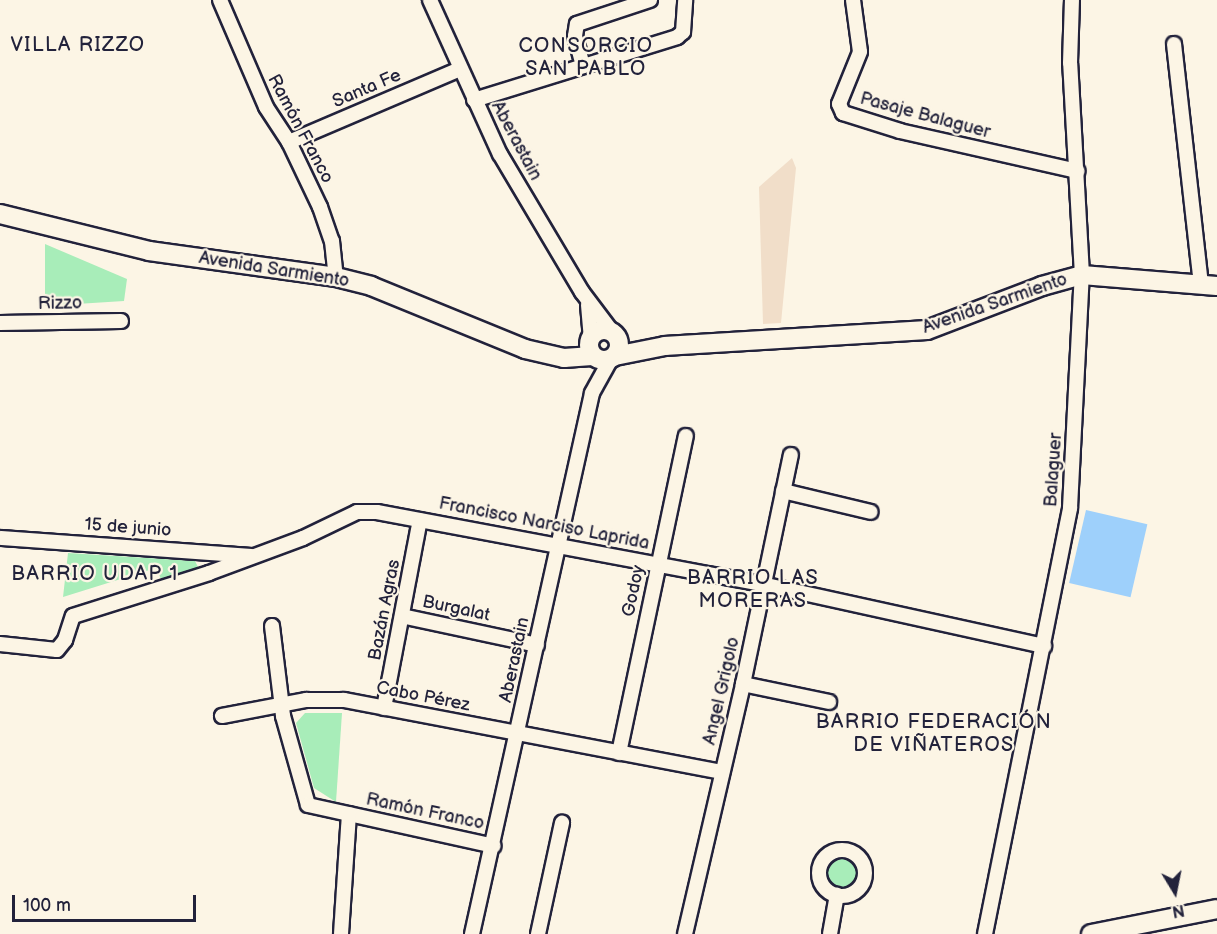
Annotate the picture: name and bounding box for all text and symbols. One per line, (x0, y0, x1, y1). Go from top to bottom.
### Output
district label: VILLA RIZZO (11, 33, 145, 57)
district label: CONSORCIO SAN PABLO (518, 35, 654, 82)
street label: Santa Fe (330, 65, 404, 113)
street label: Ramón Franco (262, 71, 338, 187)
street label: Pasaje Balaguer (858, 88, 992, 144)
street label: Aberastain (486, 98, 546, 184)
street label: Avenida Sarmiento (197, 247, 351, 293)
street label: Avenida Sarmiento (920, 269, 1070, 339)
street label: Rizzo (38, 293, 82, 315)
street label: Balaguer (1041, 432, 1067, 508)
street label: Francisco Narciso Laprida (437, 493, 651, 555)
street label: 15 de junio (84, 514, 172, 542)
street label: Bazán Agras (365, 558, 405, 662)
district label: BARRIO UDAP 1 (11, 562, 179, 586)
street label: Godoy (618, 563, 650, 619)
district label: BARRIO LAS MORERAS (687, 567, 819, 614)
street label: Burgalat (420, 591, 492, 627)
street label: Aberastain (495, 615, 535, 705)
street label: Angel Grigolo (699, 635, 745, 747)
street label: Cabo Pérez (374, 677, 472, 717)
district label: BARRIO FEDERACIÓN DE VIÑATEROS (816, 711, 1052, 758)
street label: Ramón Franco (364, 789, 486, 835)
north arrow (1145, 862, 1205, 922)
scale bar (15, 883, 200, 921)
text: 100 m (23, 895, 71, 916)
text: N (1171, 900, 1186, 921)

